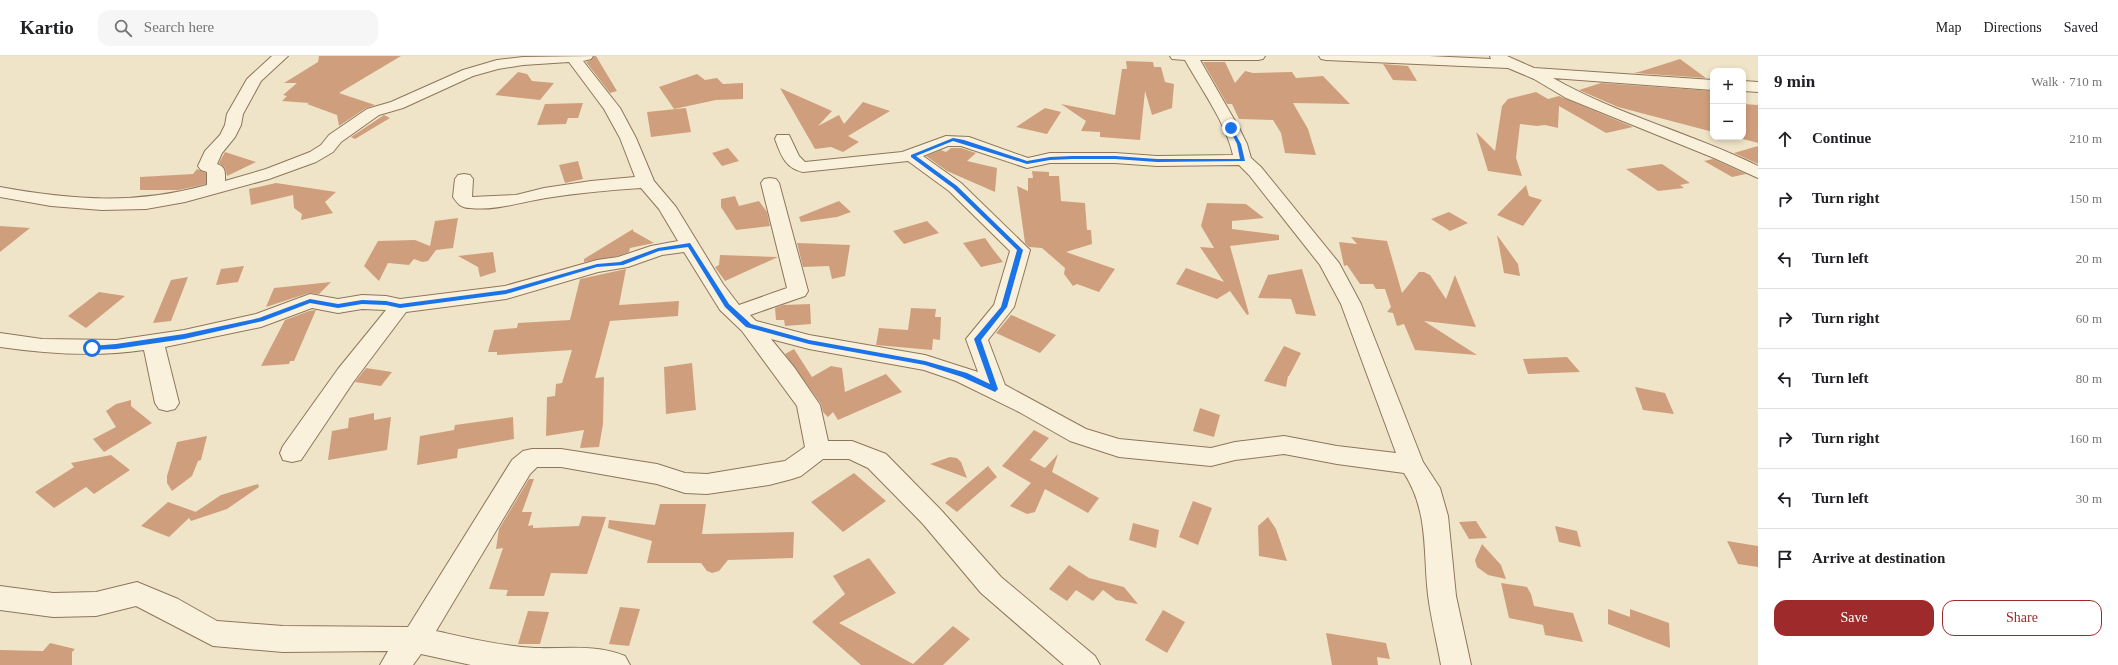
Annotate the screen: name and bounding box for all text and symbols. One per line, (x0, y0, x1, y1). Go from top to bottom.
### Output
search box (98, 10, 378, 46)
text: Kartio (20, 17, 74, 38)
icon: search (112, 17, 134, 39)
text: Search here (144, 19, 214, 35)
text: Map (1936, 20, 1961, 35)
text: Directions (1983, 20, 2042, 35)
text: Saved (2064, 20, 2098, 35)
map controls (1710, 68, 1746, 140)
button: + (1710, 68, 1746, 104)
text: 9 min (1774, 72, 1815, 91)
text: Walk · 710 m (2031, 74, 2102, 89)
button: − (1710, 104, 1746, 140)
route end (1222, 119, 1240, 137)
icon: ahead (1774, 128, 1796, 150)
text: Continue (1812, 130, 1871, 146)
text: 210 m (2069, 131, 2102, 146)
icon: right (1774, 188, 1796, 210)
text: Turn right (1812, 190, 1879, 206)
text: 150 m (2069, 191, 2102, 206)
icon: left (1774, 248, 1796, 270)
text: Turn left (1812, 250, 1869, 266)
text: 20 m (2076, 251, 2102, 266)
icon: right (1774, 308, 1796, 330)
text: Turn right (1812, 310, 1879, 326)
text: 60 m (2076, 311, 2102, 326)
route start (83, 339, 101, 357)
icon: left (1774, 368, 1796, 390)
text: Turn left (1812, 370, 1869, 386)
text: 80 m (2076, 371, 2102, 386)
icon: right (1774, 428, 1796, 450)
text: Turn right (1812, 430, 1879, 446)
text: 160 m (2069, 431, 2102, 446)
icon: left (1774, 488, 1796, 510)
text: Turn left (1812, 490, 1869, 506)
text: 30 m (2076, 491, 2102, 506)
icon: arrive (1774, 548, 1796, 570)
text: Arrive at destination (1812, 550, 1945, 566)
button: Save (1774, 600, 1934, 636)
button: Share (1942, 600, 2102, 636)

